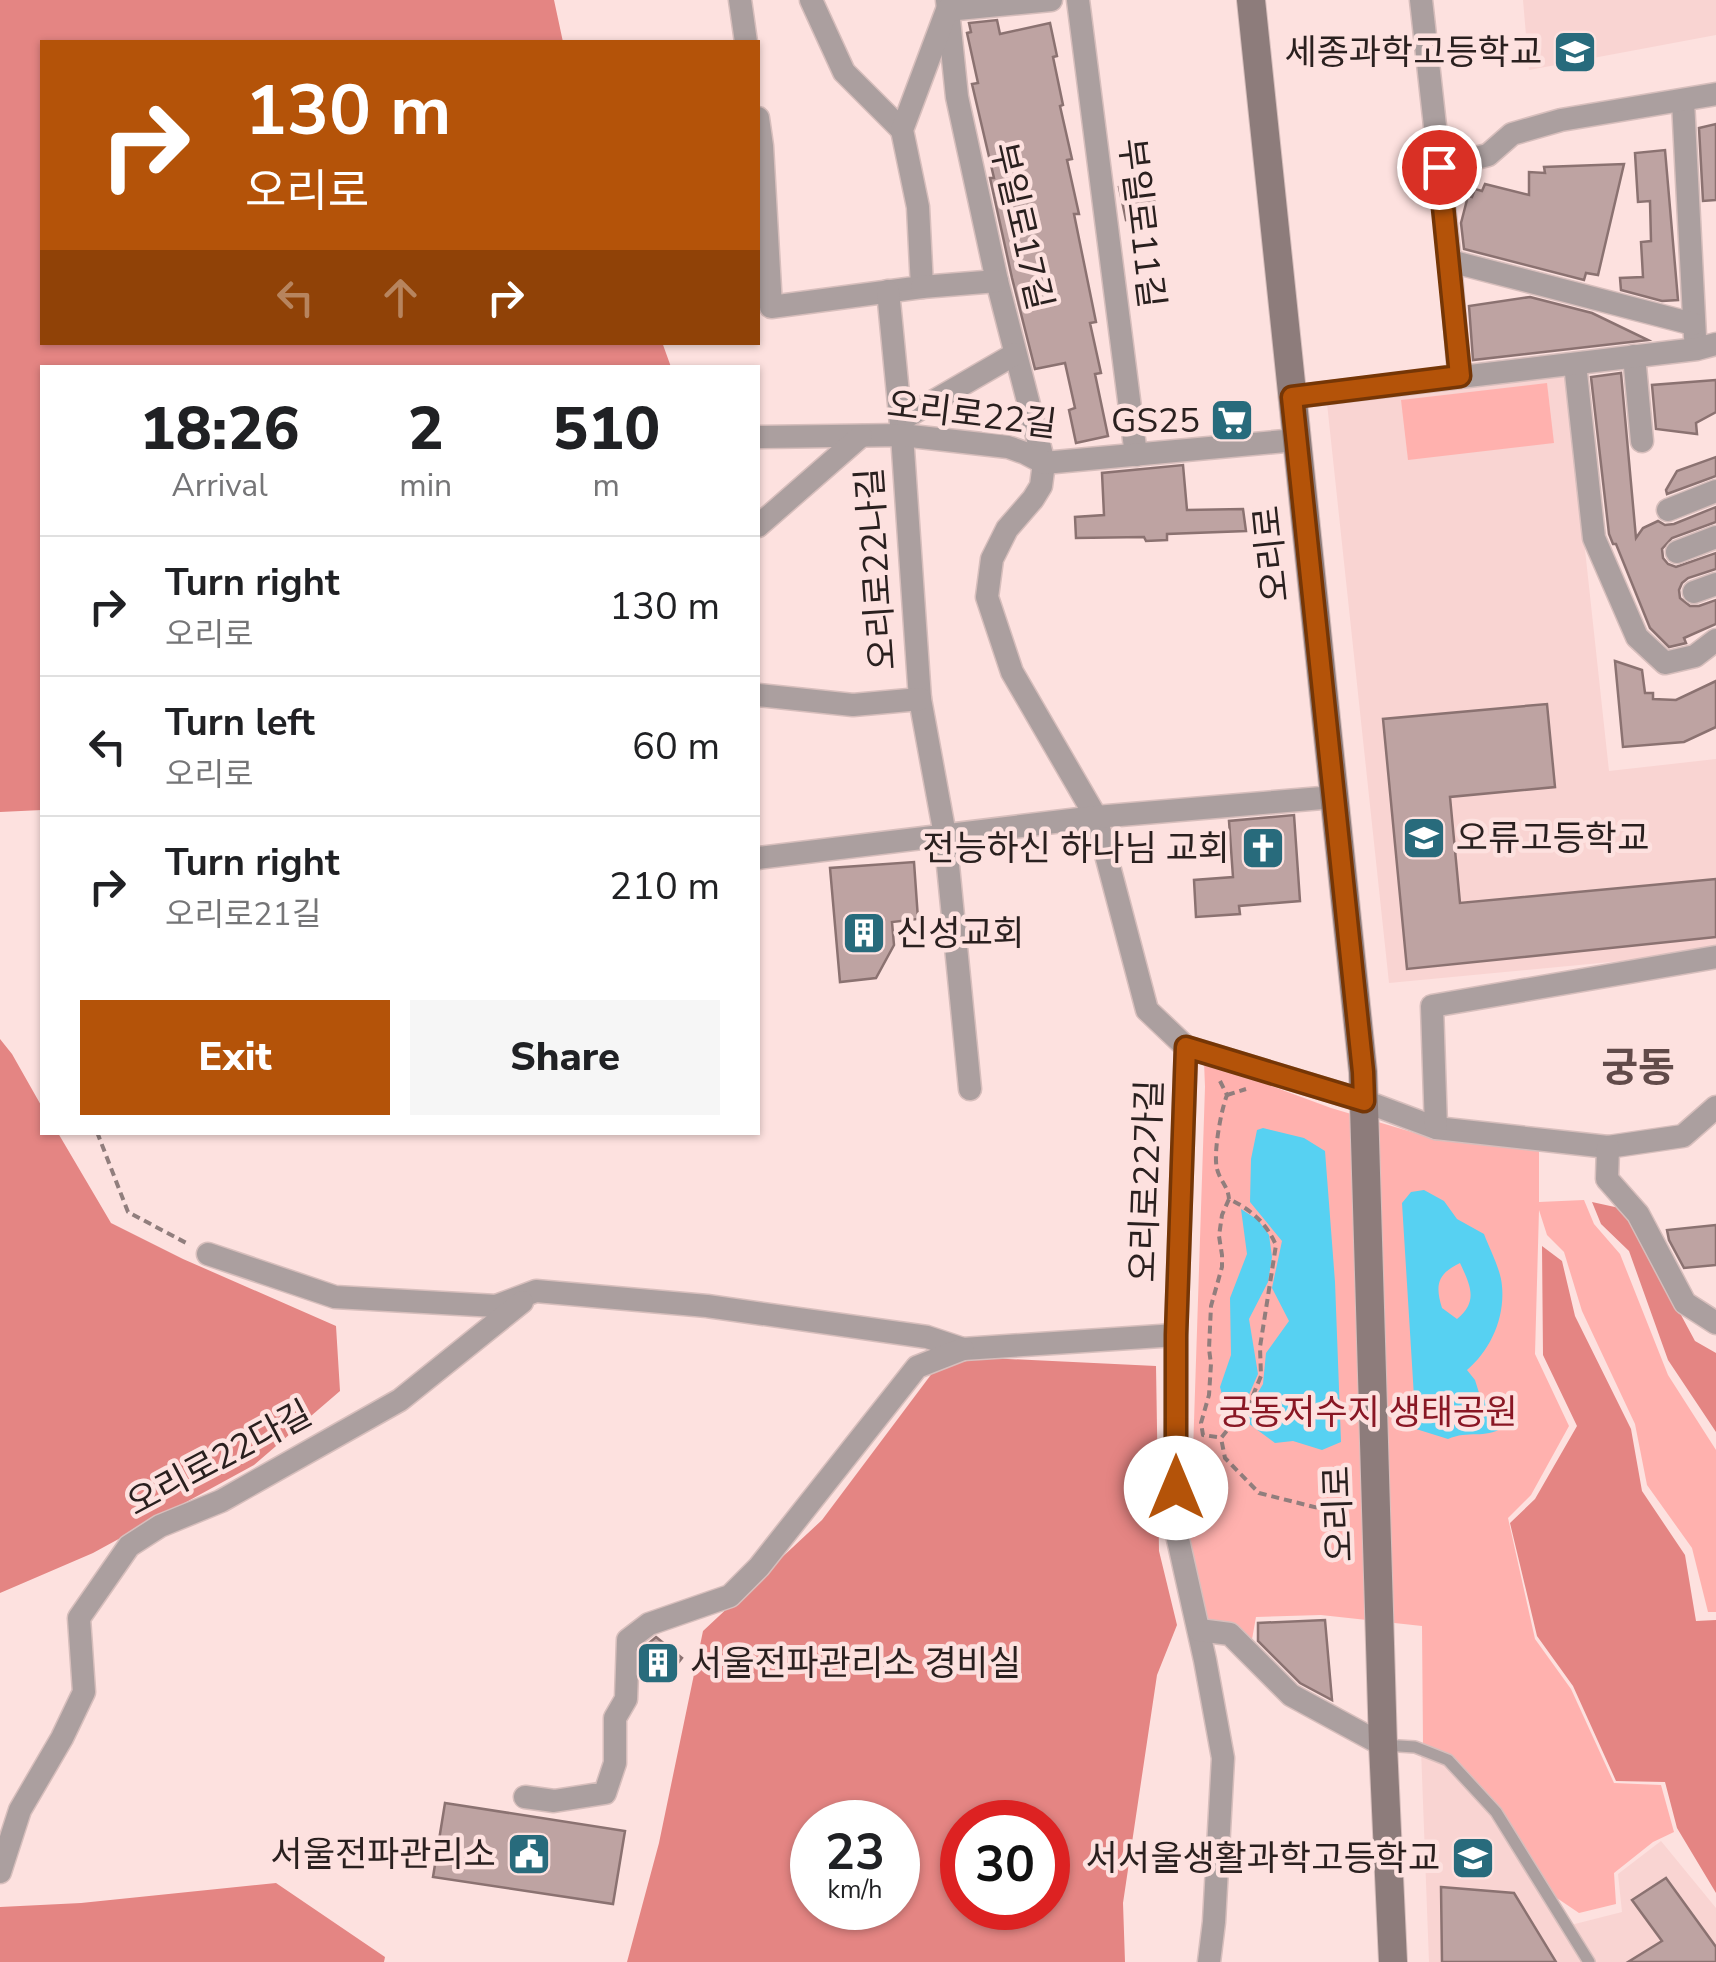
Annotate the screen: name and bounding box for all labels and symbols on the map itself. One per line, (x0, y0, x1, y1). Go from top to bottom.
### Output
place label: 세종과학고등학교 (1284, 29, 1542, 76)
school or university icon: 세종과학고등학교 (1552, 29, 1598, 75)
pin (1397, 125, 1482, 210)
street label: 부일로11길 (1108, 135, 1175, 311)
street label: 부일로17길 (979, 138, 1064, 315)
street label: 오리로22길 (884, 381, 1060, 448)
place label: GS25 (1111, 397, 1200, 444)
supermarket icon: GS25 (1209, 397, 1255, 443)
street label: 오리로22나길 (846, 466, 907, 672)
street label: 오리로 (1243, 503, 1300, 604)
school or university icon: 오류고등학교 (1401, 815, 1447, 861)
place label: 오류고등학교 (1456, 815, 1649, 862)
place label: 전능하신 하나님 교회 (922, 825, 1230, 872)
church icon: 전능하신 하나님 교회 (1240, 825, 1286, 871)
building icon: 신성교회 (841, 910, 887, 956)
place label: 신성교회 (896, 910, 1025, 957)
district label: 궁동 (1601, 1041, 1675, 1095)
street label: 오리로22가길 (1119, 1079, 1174, 1283)
park label: 궁동저수지 생태공원 (1219, 1389, 1517, 1436)
street label: 오리로22다길 (119, 1390, 320, 1527)
position arrow (1124, 1436, 1228, 1540)
street label: 오리로 (1313, 1465, 1364, 1563)
building icon: 서울전파관리소 경비실 (635, 1640, 681, 1686)
place label: 서울전파관리소 경비실 (690, 1640, 1021, 1687)
speed limit sign: 30 (940, 1800, 1070, 1930)
place label: 서울전파관리소 (271, 1831, 496, 1878)
public building icon: 서울전파관리소 (506, 1831, 552, 1877)
place label: 서서울생활과학고등학교 (1086, 1835, 1440, 1882)
school or university icon: 서서울생활과학고등학교 (1450, 1835, 1496, 1881)

